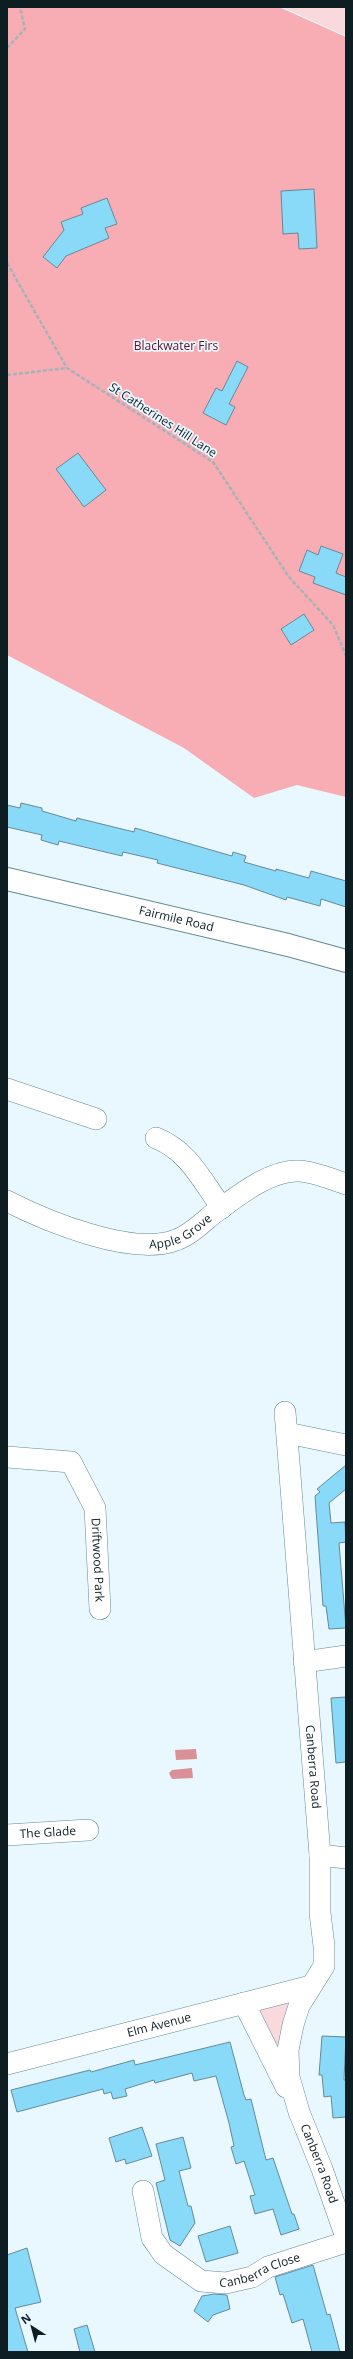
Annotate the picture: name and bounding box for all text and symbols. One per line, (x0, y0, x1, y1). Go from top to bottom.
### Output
park label: Blackwater Firs (134, 337, 218, 354)
street label: St Catherines Hill Lane (106, 378, 221, 461)
street label: Fairmile Road (137, 901, 216, 935)
street label: Apple Grove (149, 1209, 215, 1252)
street label: Driftwood Park (87, 1517, 109, 1603)
street label: Canberra Road (302, 1724, 325, 1809)
street label: The Glade (19, 1822, 77, 1842)
street label: Elm Avenue (125, 2008, 193, 2041)
street label: Canberra Road (297, 2121, 342, 2205)
street label: Canberra Close (219, 2248, 302, 2291)
north arrow (12, 2307, 52, 2347)
text: N (18, 2310, 34, 2327)

